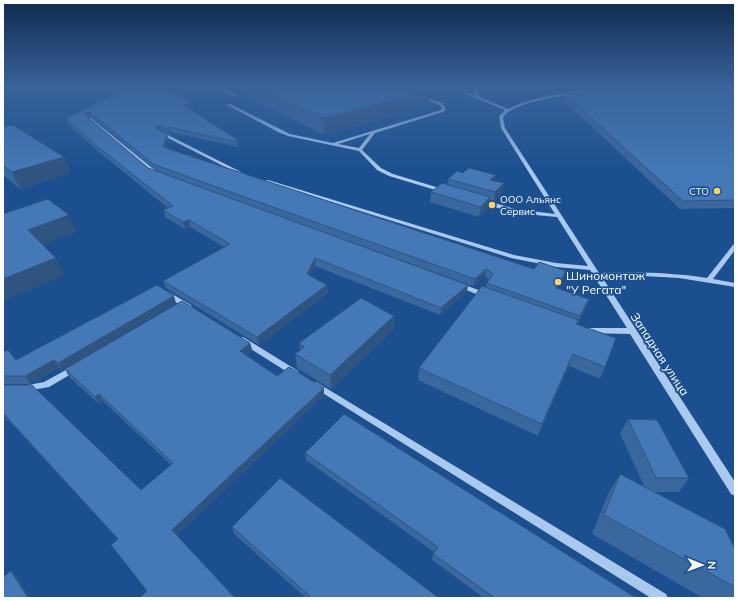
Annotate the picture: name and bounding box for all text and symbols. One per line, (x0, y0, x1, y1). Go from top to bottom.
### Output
place label: СТО (689, 185, 709, 198)
marker: СТО (712, 186, 722, 196)
place label: ООО Альянс Сервис (500, 193, 561, 218)
marker: ООО Альянс Сервис (487, 200, 497, 210)
place label: Шиномонтаж "У Регата" (566, 268, 645, 297)
marker: Шиномонтаж "У Регата" (553, 277, 563, 287)
street label: Западная улица (628, 310, 692, 398)
north arrow (682, 545, 722, 585)
text: N (705, 561, 719, 569)

